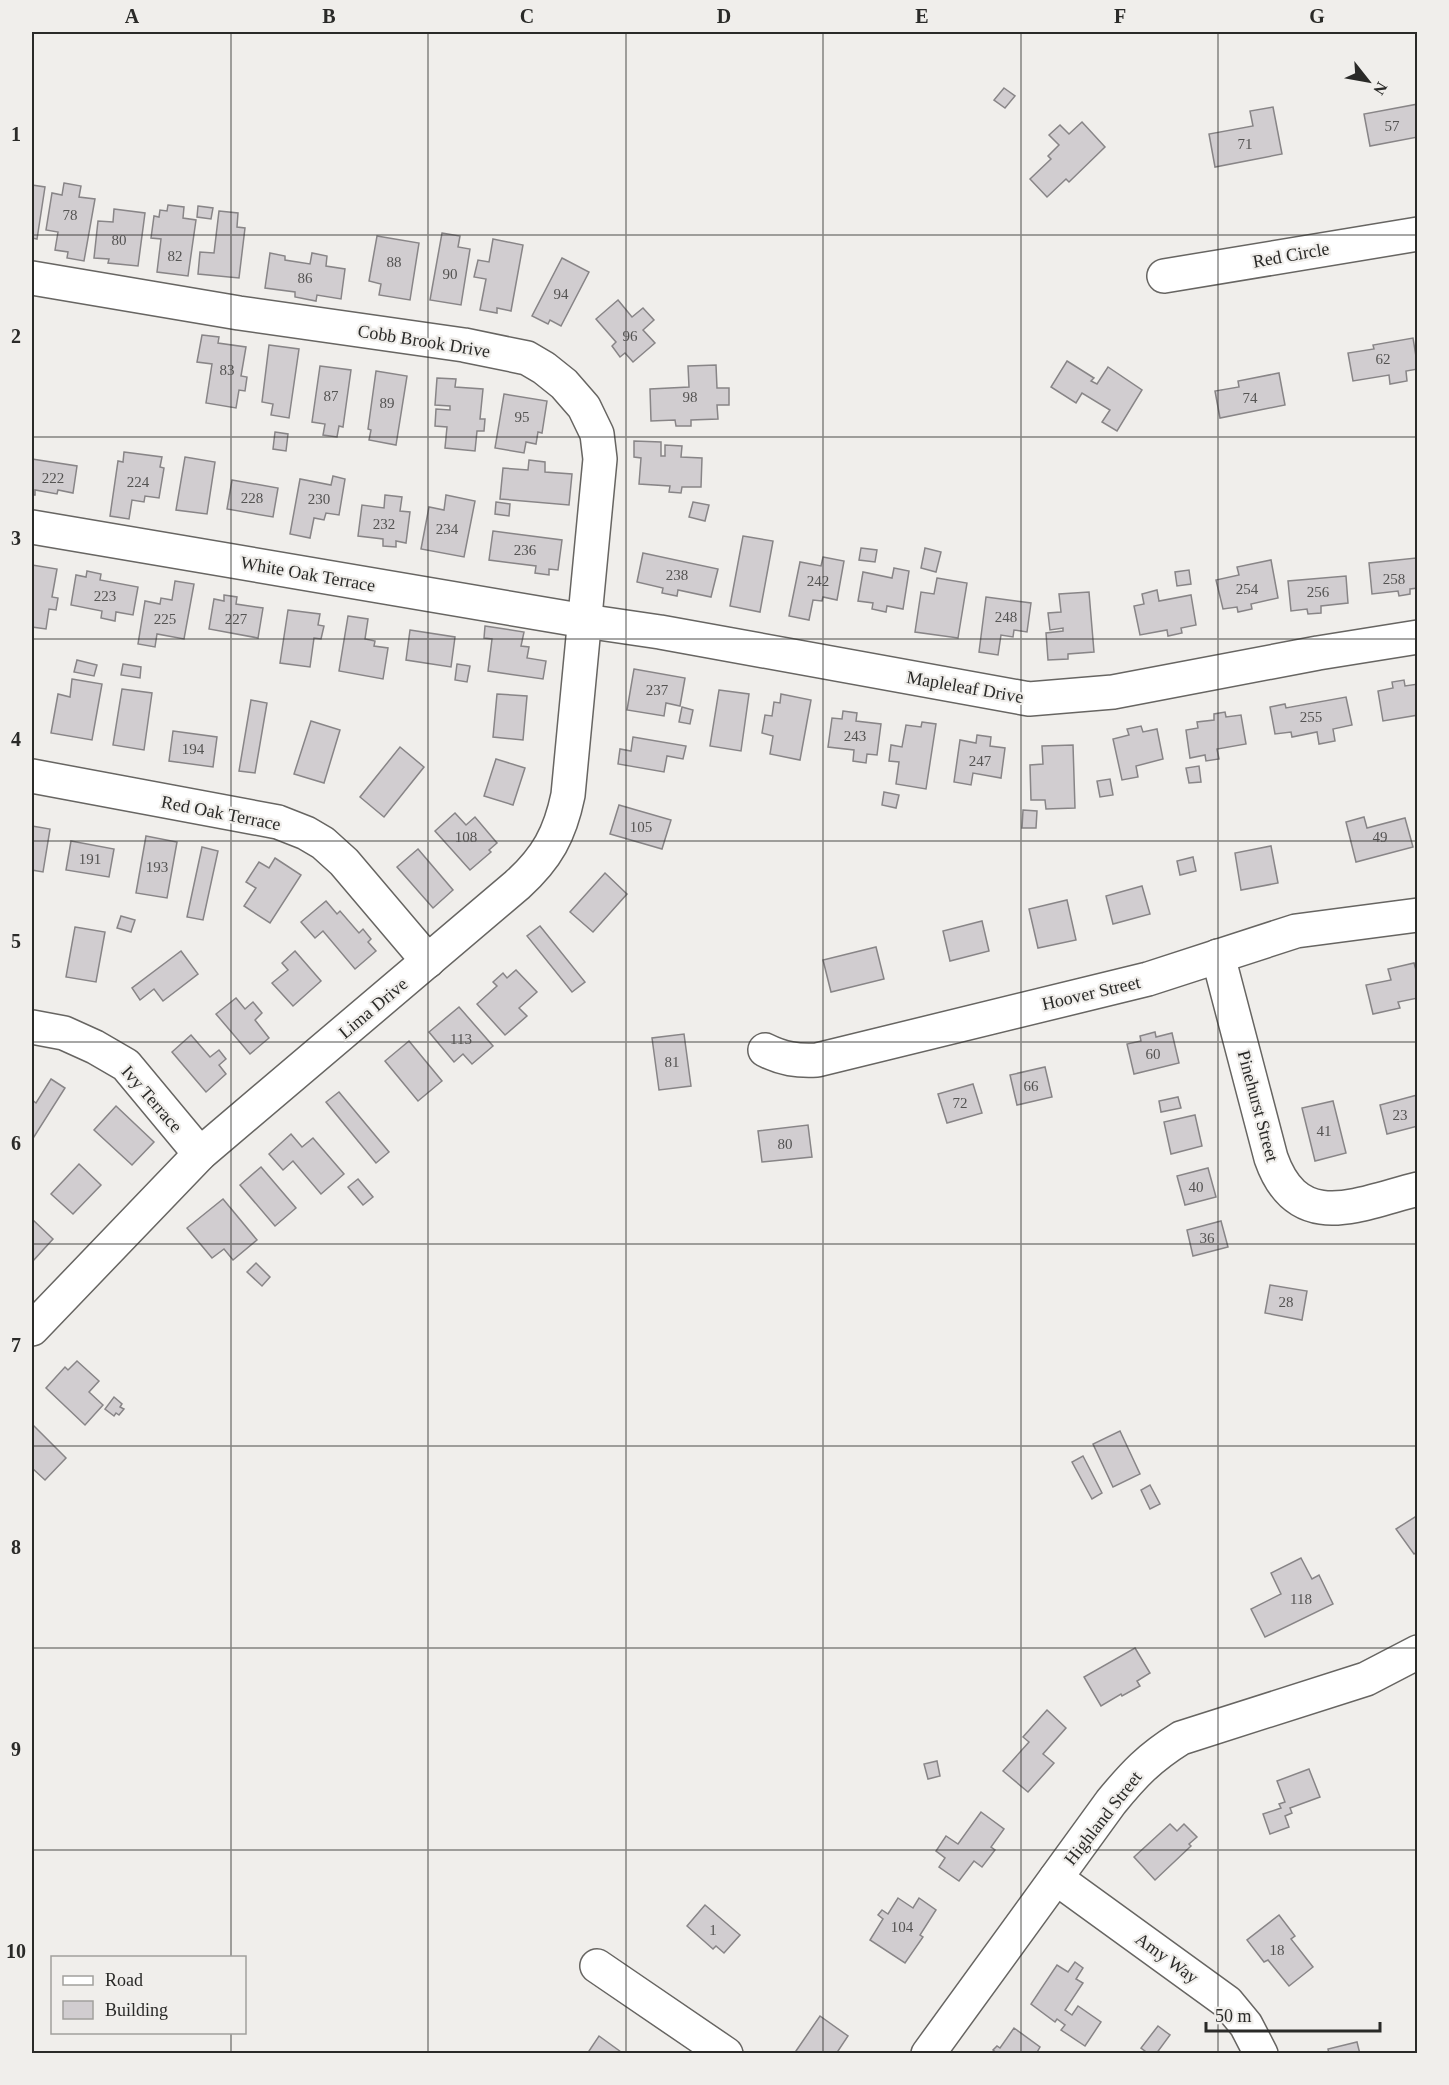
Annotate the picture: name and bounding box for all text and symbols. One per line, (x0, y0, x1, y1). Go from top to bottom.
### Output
text: A (125, 5, 140, 27)
text: B (322, 5, 336, 27)
text: C (520, 5, 534, 27)
text: D (717, 5, 731, 27)
text: E (915, 5, 929, 27)
text: F (1114, 5, 1126, 27)
text: G (1309, 5, 1325, 27)
north arrow (1338, 51, 1398, 111)
text: N (1370, 79, 1391, 98)
house number: 57 (1385, 118, 1400, 134)
text: 1 (11, 123, 21, 145)
house number: 71 (1238, 136, 1253, 152)
house number: 78 (63, 207, 78, 223)
house number: 80 (112, 232, 127, 248)
street label: Red Circle (1251, 238, 1331, 272)
house number: 82 (168, 248, 183, 264)
house number: 88 (387, 254, 402, 270)
house number: 90 (443, 266, 458, 282)
house number: 86 (298, 270, 313, 286)
house number: 94 (554, 286, 569, 302)
street label: Cobb Brook Drive (356, 321, 492, 361)
text: 2 (11, 325, 21, 347)
house number: 96 (623, 328, 638, 344)
house number: 62 (1376, 351, 1391, 367)
house number: 83 (220, 362, 235, 378)
house number: 87 (324, 388, 339, 404)
house number: 98 (683, 389, 698, 405)
house number: 74 (1243, 390, 1258, 406)
house number: 89 (380, 395, 395, 411)
house number: 95 (515, 409, 530, 425)
house number: 222 (42, 470, 64, 486)
house number: 224 (127, 474, 150, 490)
house number: 228 (241, 490, 263, 506)
house number: 230 (308, 491, 330, 507)
house number: 232 (373, 516, 395, 532)
house number: 234 (436, 521, 459, 537)
text: 3 (11, 527, 21, 549)
house number: 236 (514, 542, 537, 558)
street label: White Oak Terrace (239, 552, 377, 596)
house number: 238 (666, 567, 688, 583)
house number: 258 (1383, 571, 1405, 587)
house number: 242 (807, 573, 829, 589)
house number: 254 (1236, 581, 1259, 597)
house number: 256 (1307, 584, 1330, 600)
house number: 223 (94, 588, 116, 604)
house number: 248 (995, 609, 1017, 625)
house number: 225 (154, 611, 176, 627)
house number: 227 (225, 611, 248, 627)
street label: Mapleleaf Drive (905, 667, 1025, 707)
house number: 237 (646, 682, 669, 698)
house number: 255 (1300, 709, 1322, 725)
text: 4 (11, 728, 21, 750)
house number: 243 (844, 728, 866, 744)
house number: 194 (182, 741, 205, 757)
house number: 247 (969, 753, 992, 769)
street label: Red Oak Terrace (160, 792, 282, 834)
house number: 105 (630, 819, 652, 835)
house number: 108 (455, 829, 477, 845)
house number: 49 (1373, 829, 1388, 845)
house number: 191 (79, 851, 101, 867)
house number: 193 (146, 859, 168, 875)
text: 5 (11, 930, 21, 952)
street label: Hoover Street (1040, 972, 1142, 1014)
street label: Lima Drive (335, 974, 411, 1042)
house number: 113 (450, 1031, 472, 1047)
house number: 60 (1146, 1046, 1161, 1062)
street label: Pinehurst Street (1234, 1048, 1282, 1164)
house number: 81 (665, 1054, 680, 1070)
street label: Ivy Terrace (118, 1062, 186, 1136)
house number: 66 (1024, 1078, 1039, 1094)
house number: 72 (953, 1095, 968, 1111)
house number: 23 (1393, 1107, 1408, 1123)
house number: 41 (1317, 1123, 1332, 1139)
text: 6 (11, 1132, 21, 1154)
house number: 80 (778, 1136, 793, 1152)
house number: 40 (1189, 1179, 1204, 1195)
house number: 36 (1200, 1230, 1215, 1246)
house number: 28 (1279, 1294, 1294, 1310)
text: 7 (11, 1334, 21, 1356)
text: 8 (11, 1536, 21, 1558)
house number: 118 (1290, 1591, 1312, 1607)
text: 9 (11, 1738, 21, 1760)
street label: Highland Street (1060, 1767, 1146, 1869)
house number: 104 (891, 1919, 914, 1935)
house number: 1 (709, 1922, 717, 1938)
street label: Amy Way (1132, 1929, 1202, 1987)
text: 10 (6, 1940, 26, 1962)
house number: 18 (1270, 1942, 1285, 1958)
legend (51, 1956, 246, 2034)
text: Road (105, 1970, 143, 1990)
scale bar (1206, 1995, 1380, 2033)
text: Building (105, 2000, 168, 2020)
text: 50 m (1215, 2006, 1252, 2026)

